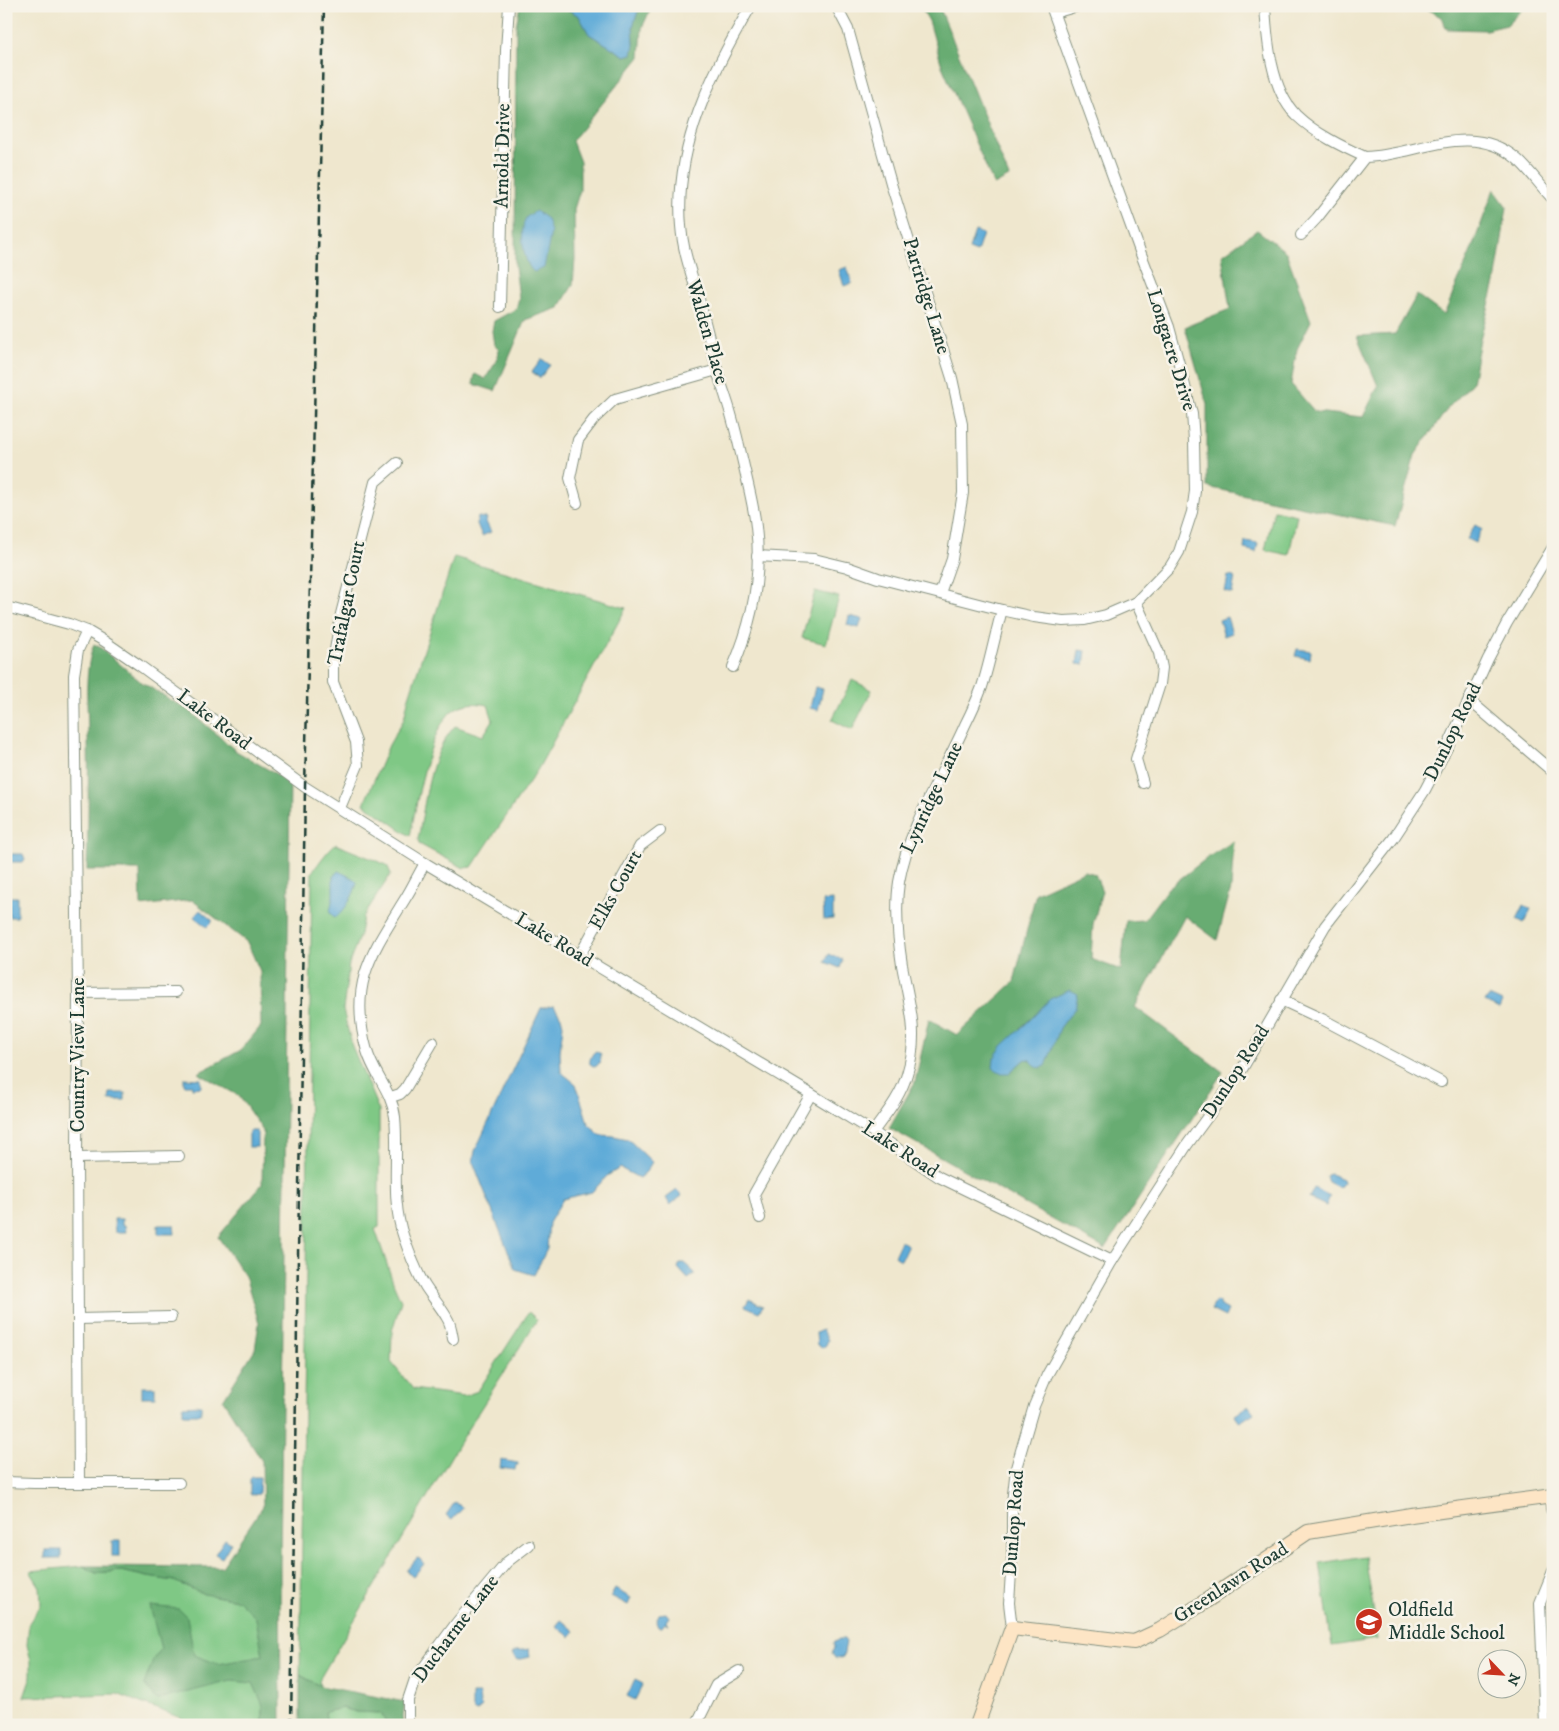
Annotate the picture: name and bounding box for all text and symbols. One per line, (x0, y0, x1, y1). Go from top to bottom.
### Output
street label: Arnold Drive (490, 103, 516, 209)
street label: Partridge Lane (896, 235, 956, 357)
street label: Walden Place (680, 276, 734, 387)
street label: Longacre Drive (1141, 286, 1201, 414)
street label: Trafalgar Court (323, 539, 371, 667)
street label: Dunlop Road (1418, 679, 1488, 785)
street label: Lake Road (172, 684, 256, 756)
street label: Lynridge Lane (895, 738, 969, 858)
street label: Elks Court (584, 846, 648, 934)
street label: Lake Road (510, 907, 598, 973)
street label: Country View Lane (66, 977, 91, 1133)
street label: Dunlop Road (1197, 1021, 1275, 1123)
street label: Lake Road (857, 1116, 943, 1184)
street label: Dunlop Road (998, 1469, 1030, 1577)
street label: Greenlawn Road (1169, 1537, 1293, 1629)
street label: Ducharme Lane (407, 1570, 505, 1688)
place label: Oldfield Middle School (1388, 1598, 1505, 1646)
school or university icon: Oldfield Middle School (1354, 1607, 1384, 1637)
north arrow (1476, 1648, 1526, 1698)
text: N (1502, 1670, 1523, 1689)

